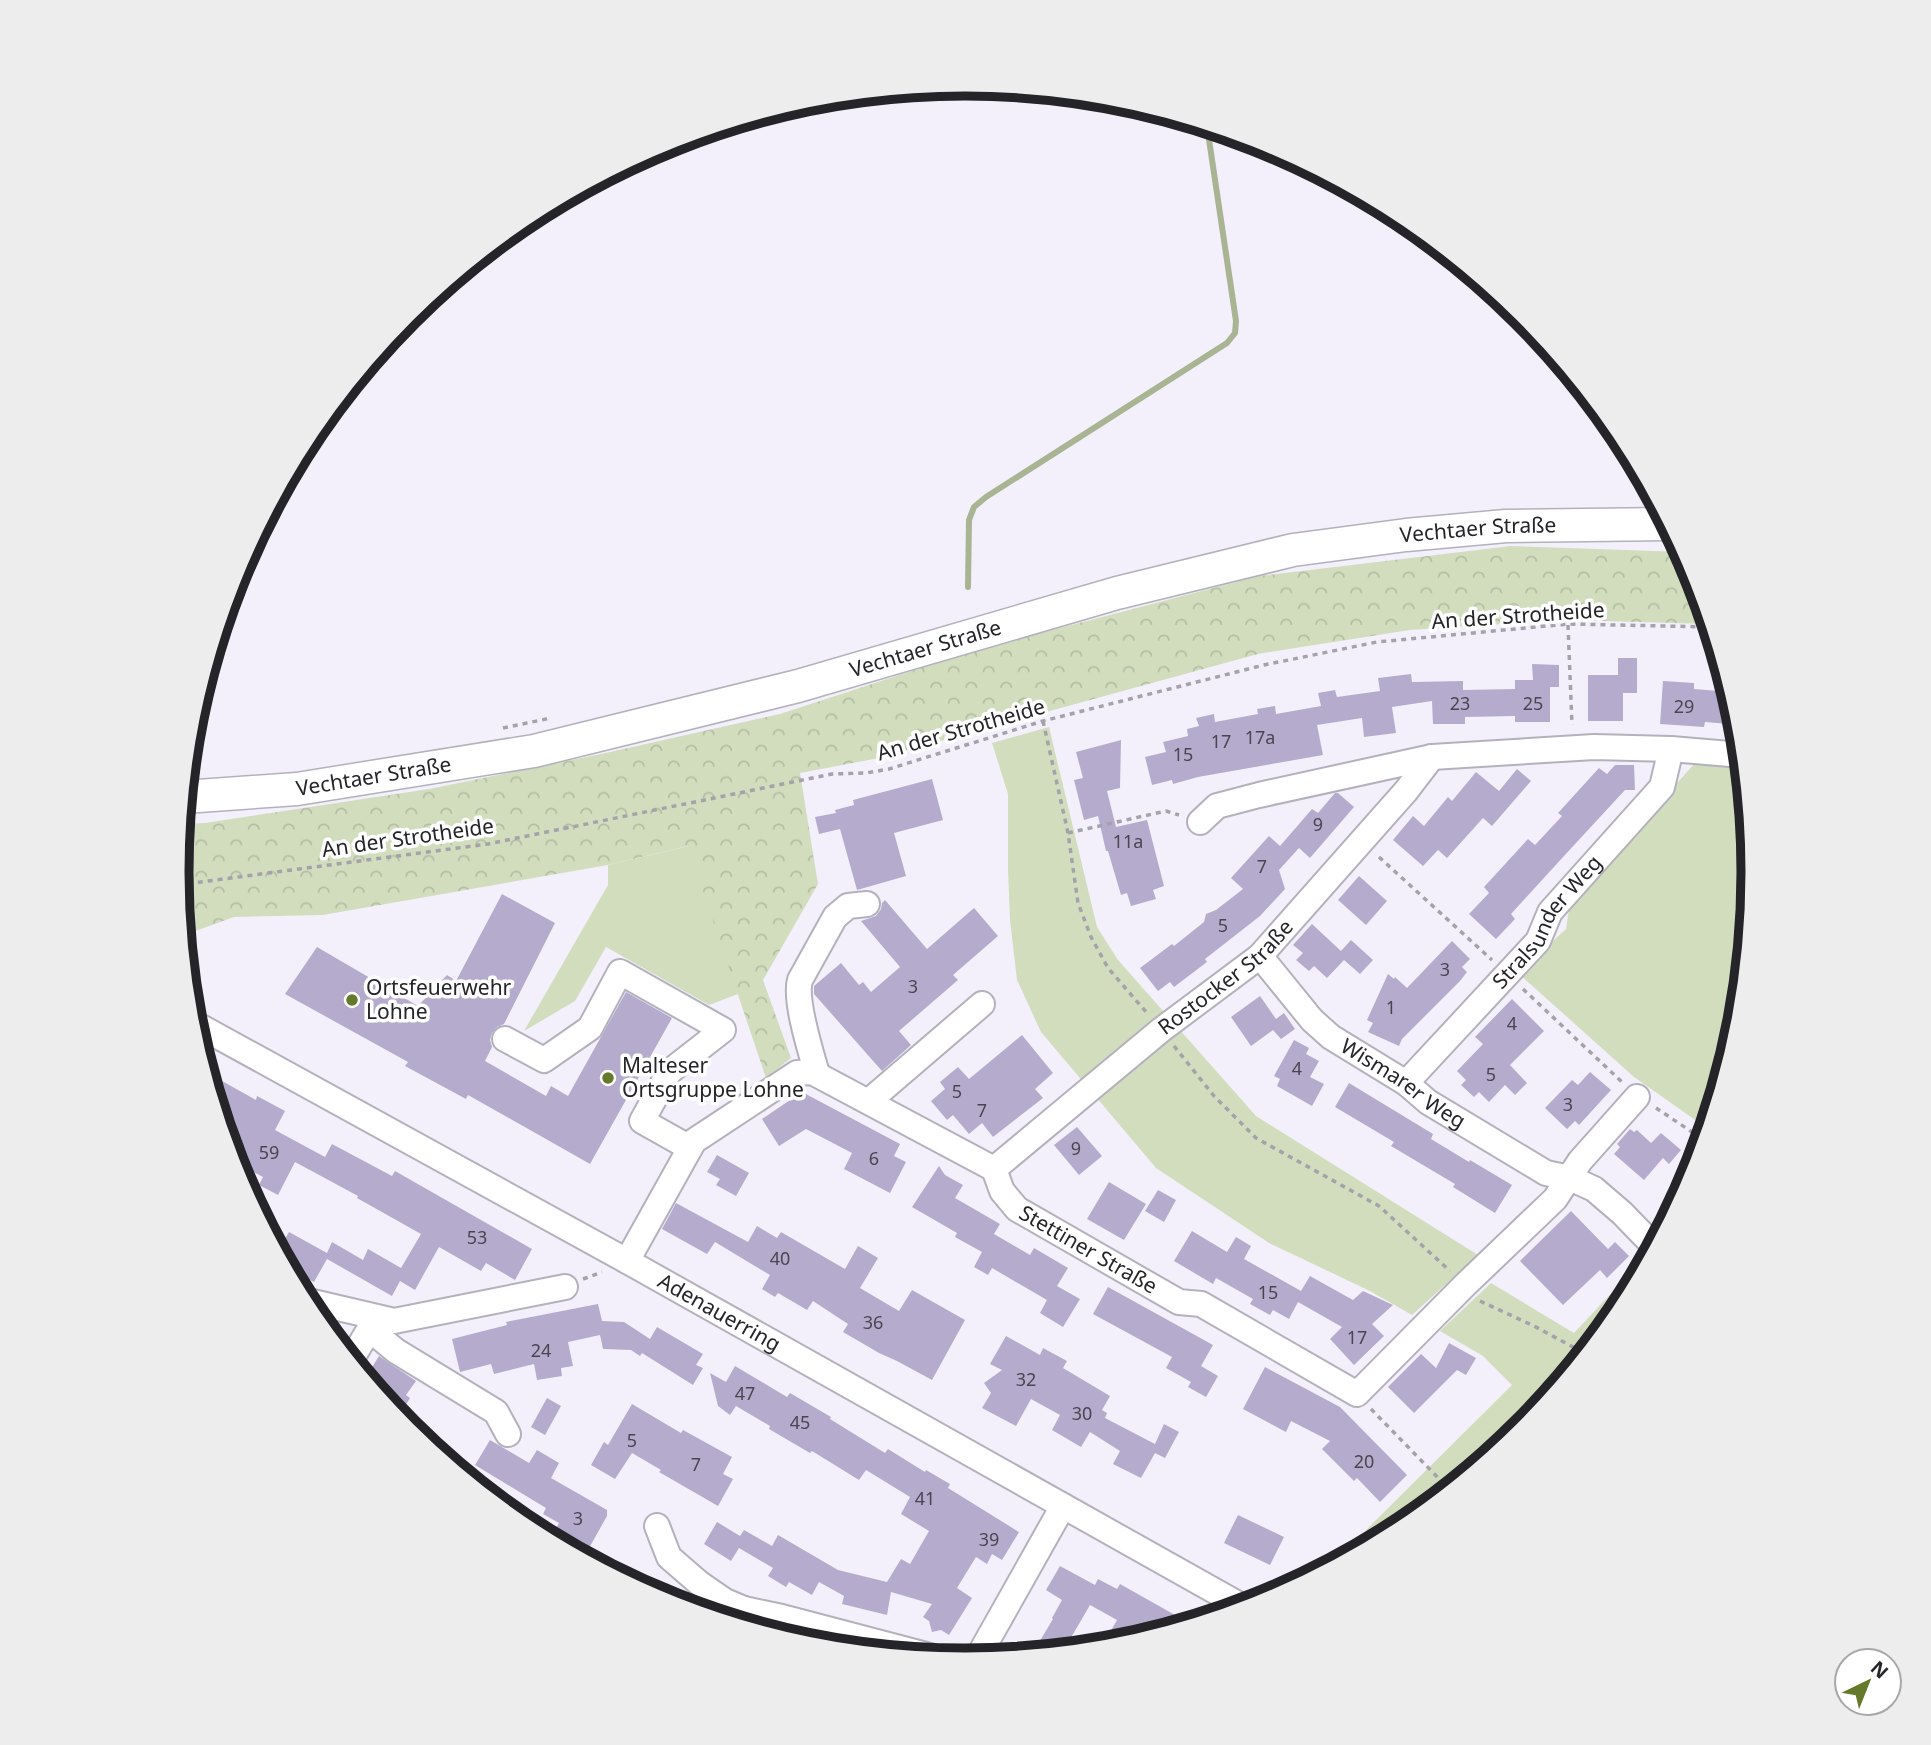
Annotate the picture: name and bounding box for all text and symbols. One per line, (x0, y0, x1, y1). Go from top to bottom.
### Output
street label: Vechtaer Straße (1399, 510, 1557, 548)
street label: An der Strotheide (1430, 595, 1605, 635)
street label: Vechtaer Straße (846, 612, 1004, 683)
house number: 23 (1450, 691, 1470, 715)
house number: 25 (1523, 691, 1543, 715)
street label: An der Strotheide (874, 692, 1048, 766)
house number: 29 (1674, 694, 1694, 718)
house number: 17a (1245, 725, 1275, 749)
house number: 17 (1211, 729, 1231, 753)
house number: 15 (1173, 742, 1193, 766)
street label: Vechtaer Straße (294, 749, 453, 802)
street label: An der Strotheide (320, 811, 496, 863)
house number: 9 (1313, 812, 1323, 836)
house number: 11a (1113, 829, 1143, 853)
street label: Stralsunder Weg (1486, 849, 1607, 994)
house number: 7 (1257, 854, 1267, 878)
street label: Rostocker Straße (1152, 913, 1299, 1041)
house number: 5 (1218, 913, 1228, 937)
house number: 3 (1440, 957, 1450, 981)
place label: Ortsfeuerwehr Lohne (366, 973, 512, 1025)
house number: 3 (908, 974, 918, 998)
marker: Ortsfeuerwehr Lohne (344, 992, 360, 1008)
house number: 1 (1386, 995, 1396, 1019)
house number: 4 (1507, 1011, 1517, 1035)
street label: Wismarer Weg (1336, 1031, 1471, 1134)
place label: Malteser Ortsgruppe Lohne (622, 1051, 804, 1103)
house number: 4 (1292, 1056, 1302, 1080)
house number: 5 (1486, 1062, 1496, 1086)
marker: Malteser Ortsgruppe Lohne (600, 1070, 616, 1086)
house number: 5 (952, 1079, 962, 1103)
house number: 3 (1563, 1092, 1573, 1116)
house number: 7 (977, 1098, 987, 1122)
house number: 9 (1071, 1136, 1081, 1160)
house number: 59 (259, 1140, 279, 1164)
house number: 6 (869, 1146, 879, 1170)
street label: Stettiner Straße (1015, 1198, 1163, 1300)
house number: 53 (467, 1225, 487, 1249)
house number: 40 (770, 1246, 790, 1270)
street label: Adenauerring (653, 1266, 786, 1357)
house number: 15 (1258, 1280, 1278, 1304)
house number: 36 (863, 1310, 883, 1334)
house number: 17 (1347, 1325, 1367, 1349)
house number: 24 (531, 1338, 551, 1362)
house number: 32 (1016, 1367, 1036, 1391)
house number: 47 (735, 1381, 755, 1405)
house number: 30 (1072, 1401, 1092, 1425)
house number: 45 (790, 1410, 810, 1434)
house number: 5 (627, 1428, 637, 1452)
house number: 20 (1354, 1449, 1374, 1473)
house number: 7 (691, 1452, 701, 1476)
house number: 41 (915, 1486, 935, 1510)
house number: 3 (573, 1506, 583, 1530)
house number: 39 (979, 1527, 999, 1551)
north arrow (1833, 1647, 1903, 1717)
text: N (1865, 1655, 1894, 1684)

